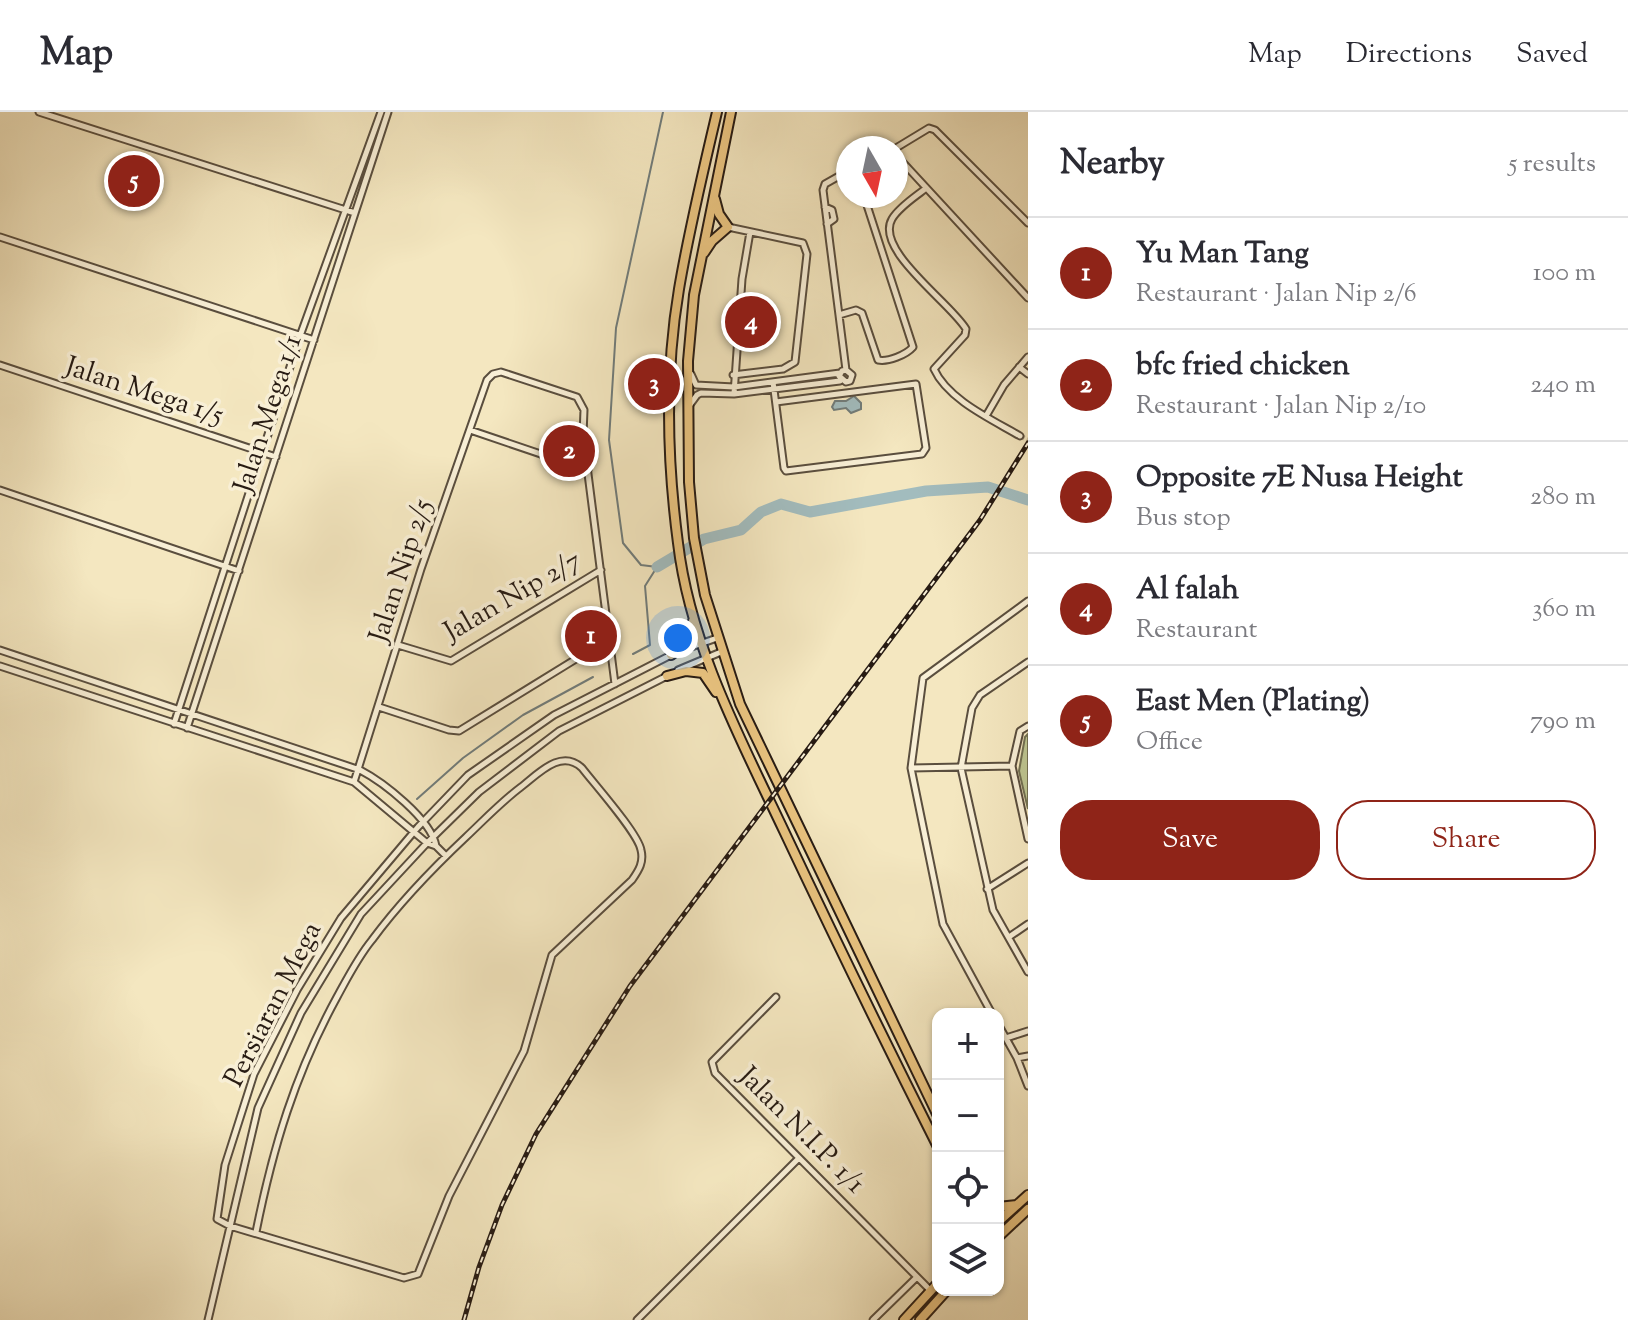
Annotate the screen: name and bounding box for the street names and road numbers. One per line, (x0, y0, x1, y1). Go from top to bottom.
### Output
street label: Jalan Mega 1/1 (224, 330, 313, 500)
street label: Jalan Mega 1/5 (58, 347, 229, 436)
street label: Jalan Nip 2/5 (359, 494, 444, 650)
street label: Jalan Nip 2/7 (435, 542, 589, 653)
street label: Persiaran Mega (215, 915, 333, 1094)
street label: Jalan N.I.P. 1/1 (727, 1057, 874, 1204)

